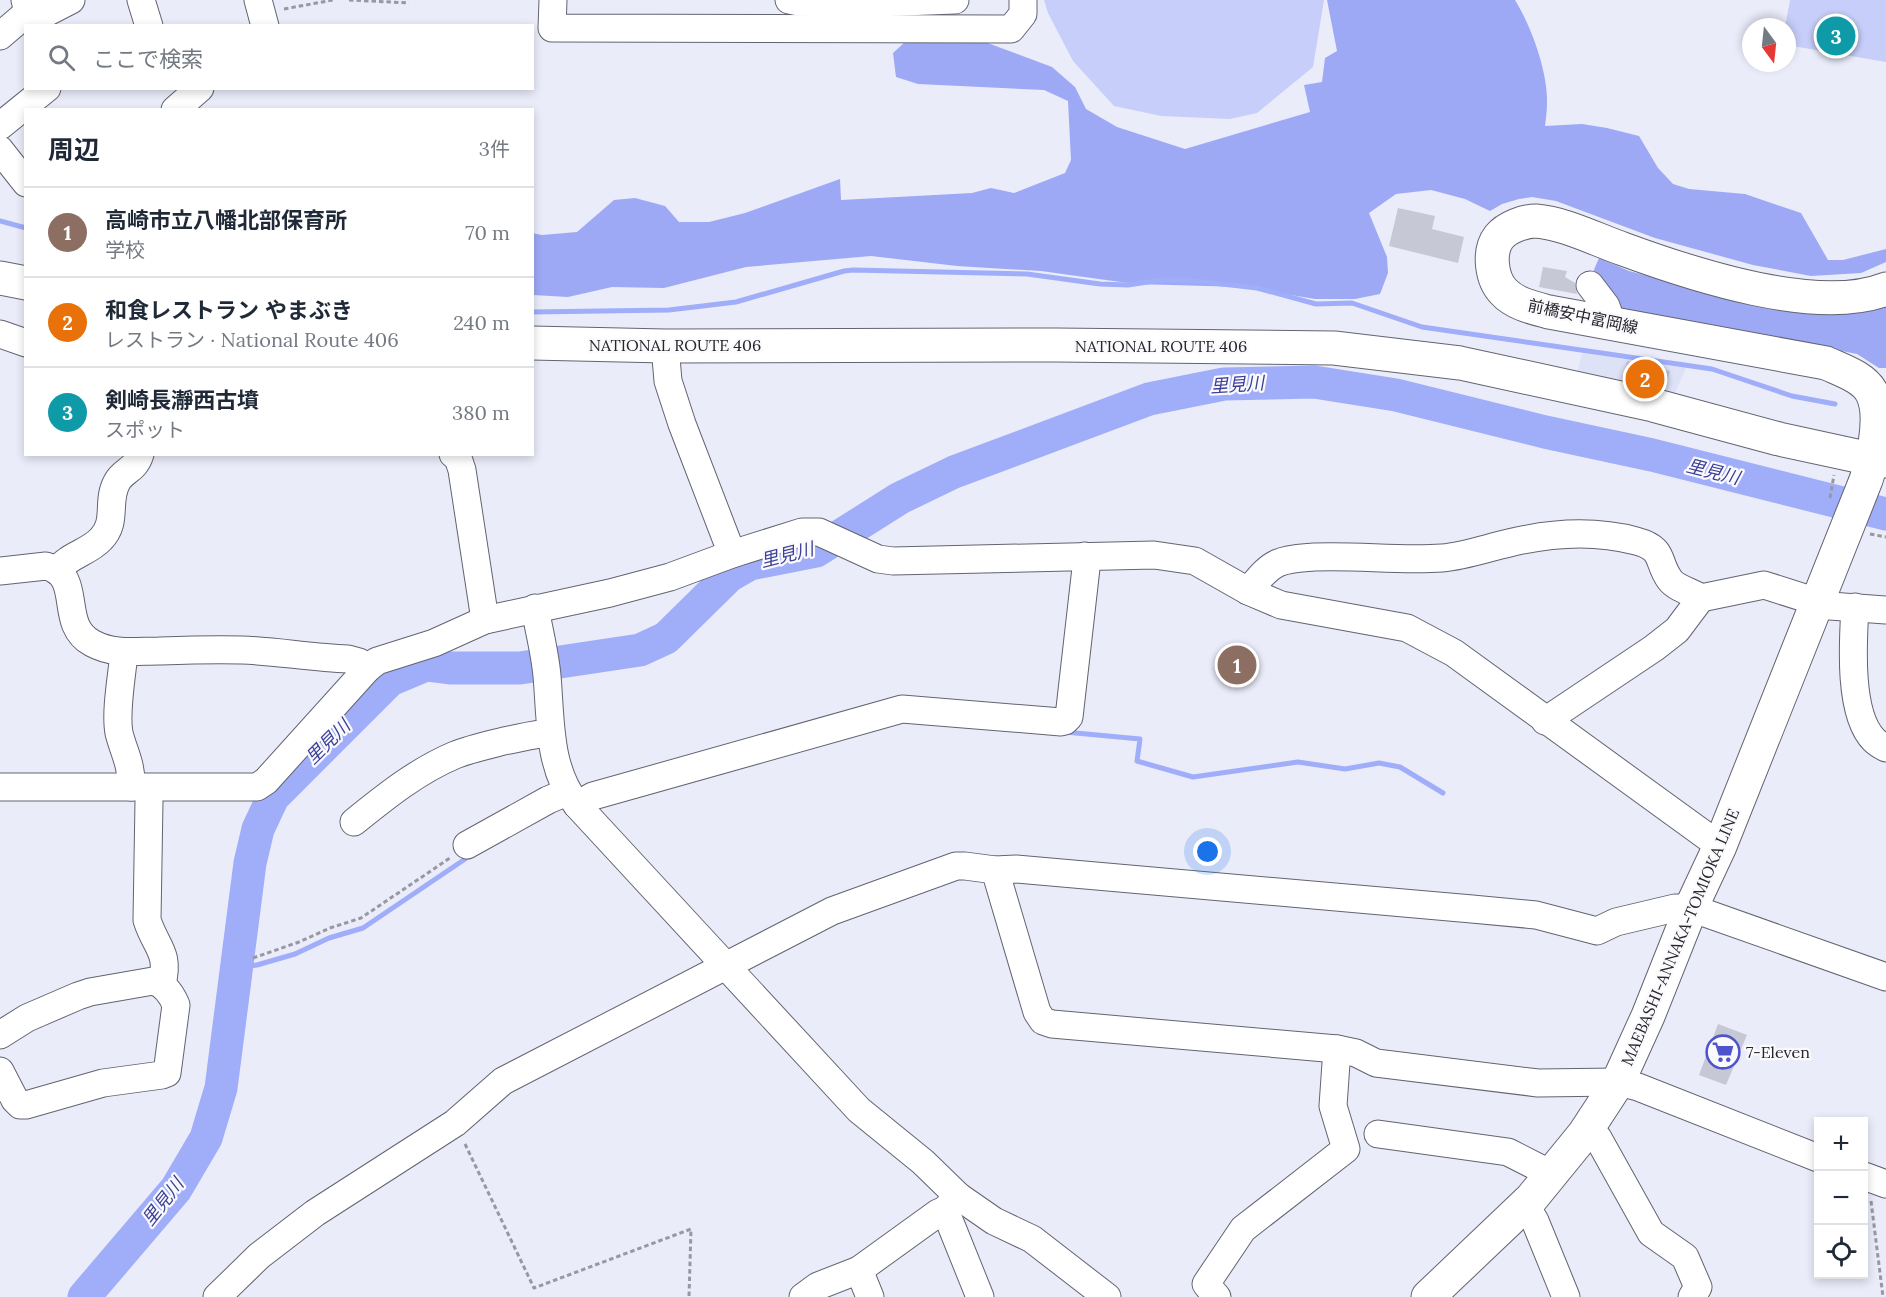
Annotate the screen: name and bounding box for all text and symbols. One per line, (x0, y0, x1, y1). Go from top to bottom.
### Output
pin: 3 (1816, 14, 1856, 58)
north arrow (1742, 18, 1796, 72)
search box (24, 24, 534, 90)
icon: search (45, 41, 78, 74)
text: ここで検索 (93, 45, 203, 73)
text: 周辺 (48, 133, 100, 166)
text: 3件 (479, 136, 510, 161)
text: 高崎市立八幡北部保育所 (105, 206, 347, 234)
text: 1 (63, 220, 72, 245)
text: 70 m (465, 220, 510, 245)
text: 学校 (105, 237, 145, 262)
street label: 前橋安中富岡線 (1526, 295, 1640, 337)
text: 和食レストラン やまぶき (105, 296, 353, 324)
text: 2 (62, 310, 73, 335)
text: 240 m (453, 310, 510, 335)
text: レストラン · National Route 406 (105, 327, 399, 352)
street label: NATIONAL ROUTE 406 (589, 335, 761, 355)
street label: NATIONAL ROUTE 406 (1075, 336, 1247, 356)
pin: 2 (1626, 356, 1664, 401)
water label: 里見川 (1209, 371, 1267, 398)
text: 剣崎長瀞西古墳 (105, 386, 259, 414)
text: 3 (62, 400, 73, 425)
text: 380 m (452, 400, 510, 425)
text: スポット (105, 417, 185, 442)
water label: 里見川 (1684, 454, 1744, 490)
water label: 里見川 (758, 536, 818, 572)
pin: 1 (1218, 642, 1256, 688)
water label: 里見川 (300, 713, 356, 769)
street label: MAEBASHI-ANNAKA-TOMIOKA LINE (1617, 805, 1743, 1069)
your location (1193, 837, 1222, 866)
supermarket icon: 7-Eleven (1705, 1034, 1741, 1070)
place label: 7-Eleven (1746, 1042, 1810, 1062)
map controls (1814, 1117, 1868, 1279)
button: + (1814, 1117, 1868, 1171)
button: − (1814, 1171, 1868, 1225)
water label: 里見川 (137, 1172, 190, 1230)
button: locate (1814, 1225, 1868, 1279)

